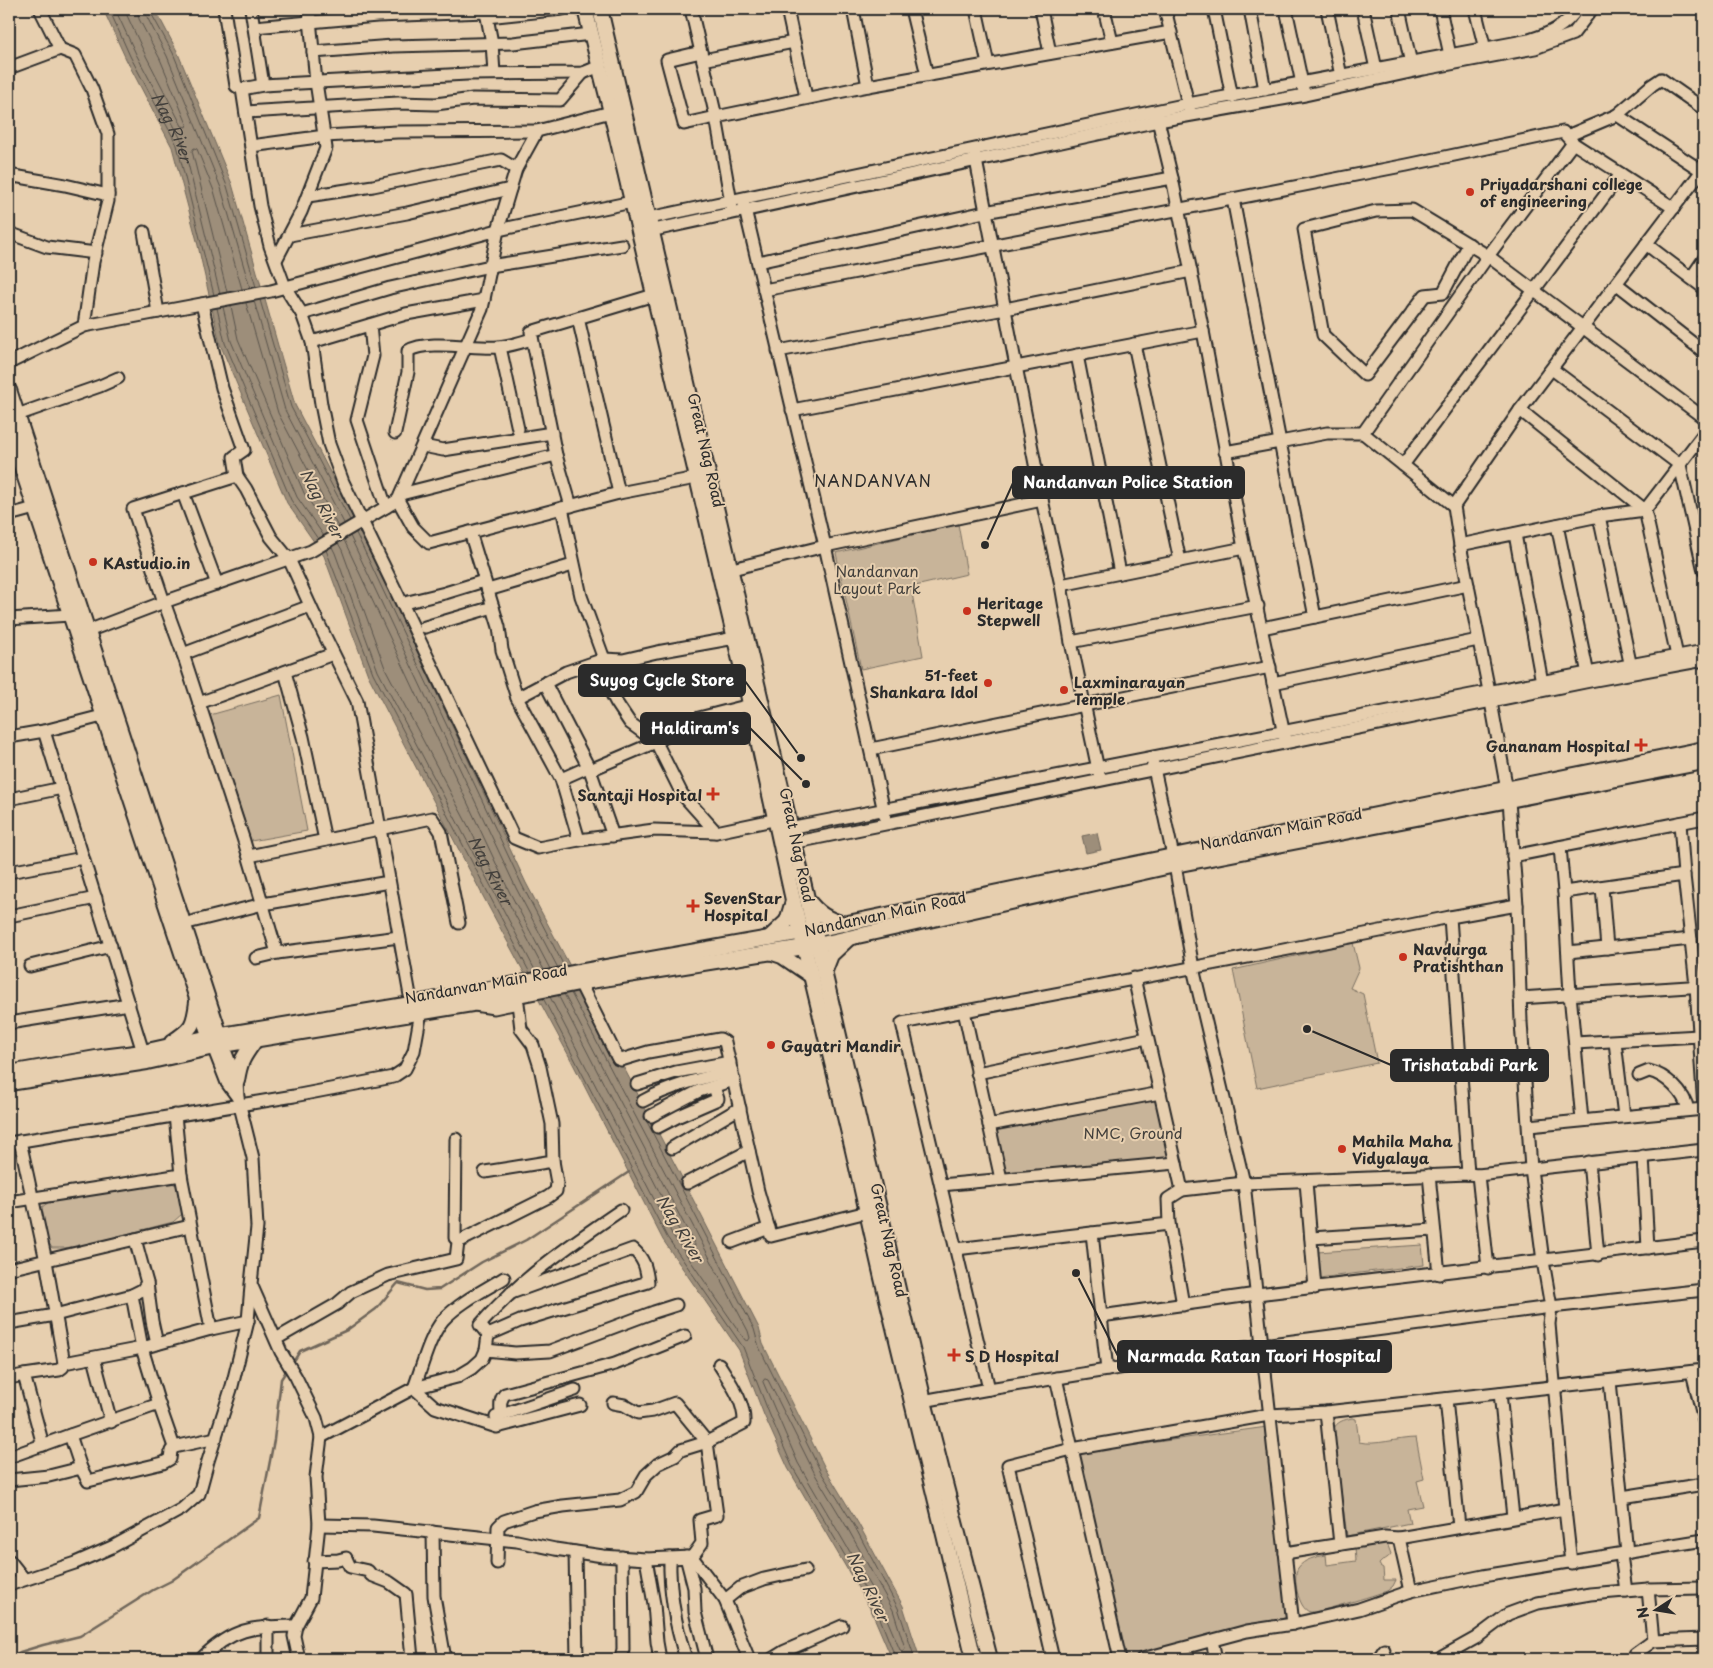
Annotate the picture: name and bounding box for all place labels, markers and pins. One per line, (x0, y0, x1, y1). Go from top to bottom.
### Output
place label: Priyadarshani college of engineering (1480, 172, 1643, 212)
marker: Priyadarshani college of engineering (1464, 186, 1476, 198)
callout: Nandanvan Police Station (1013, 467, 1244, 498)
place label: KAstudio.in (103, 551, 190, 574)
marker: KAstudio.in (87, 556, 99, 568)
place label: Heritage Stepwell (977, 591, 1043, 631)
marker: Heritage Stepwell (961, 605, 973, 617)
place label: 51-feet Shankara Idol (869, 663, 978, 703)
callout: Suyog Cycle Store (579, 665, 745, 696)
place label: Laxminarayan Temple (1074, 670, 1185, 710)
marker: 51-feet Shankara Idol (982, 677, 994, 689)
marker: Laxminarayan Temple (1058, 684, 1070, 696)
callout: Haldiram's (641, 713, 750, 744)
place label: Gananam Hospital (1486, 734, 1630, 757)
marker: Gananam Hospital (1634, 738, 1648, 752)
place label: Santaji Hospital (578, 783, 702, 806)
marker: Santaji Hospital (706, 787, 720, 801)
place label: SevenStar Hospital (704, 886, 782, 926)
marker: SevenStar Hospital (686, 899, 700, 913)
place label: Navdurga Pratishthan (1413, 937, 1504, 977)
marker: Navdurga Pratishthan (1397, 951, 1409, 963)
place label: Gayatri Mandir (781, 1034, 901, 1057)
marker: Gayatri Mandir (765, 1039, 777, 1051)
callout: Trishatabdi Park (1391, 1050, 1548, 1081)
place label: Mahila Maha Vidyalaya (1352, 1129, 1453, 1169)
marker: Mahila Maha Vidyalaya (1336, 1143, 1348, 1155)
callout: Narmada Ratan Taori Hospital (1118, 1341, 1391, 1372)
place label: S D Hospital (965, 1344, 1059, 1367)
marker: S D Hospital (947, 1348, 961, 1362)

